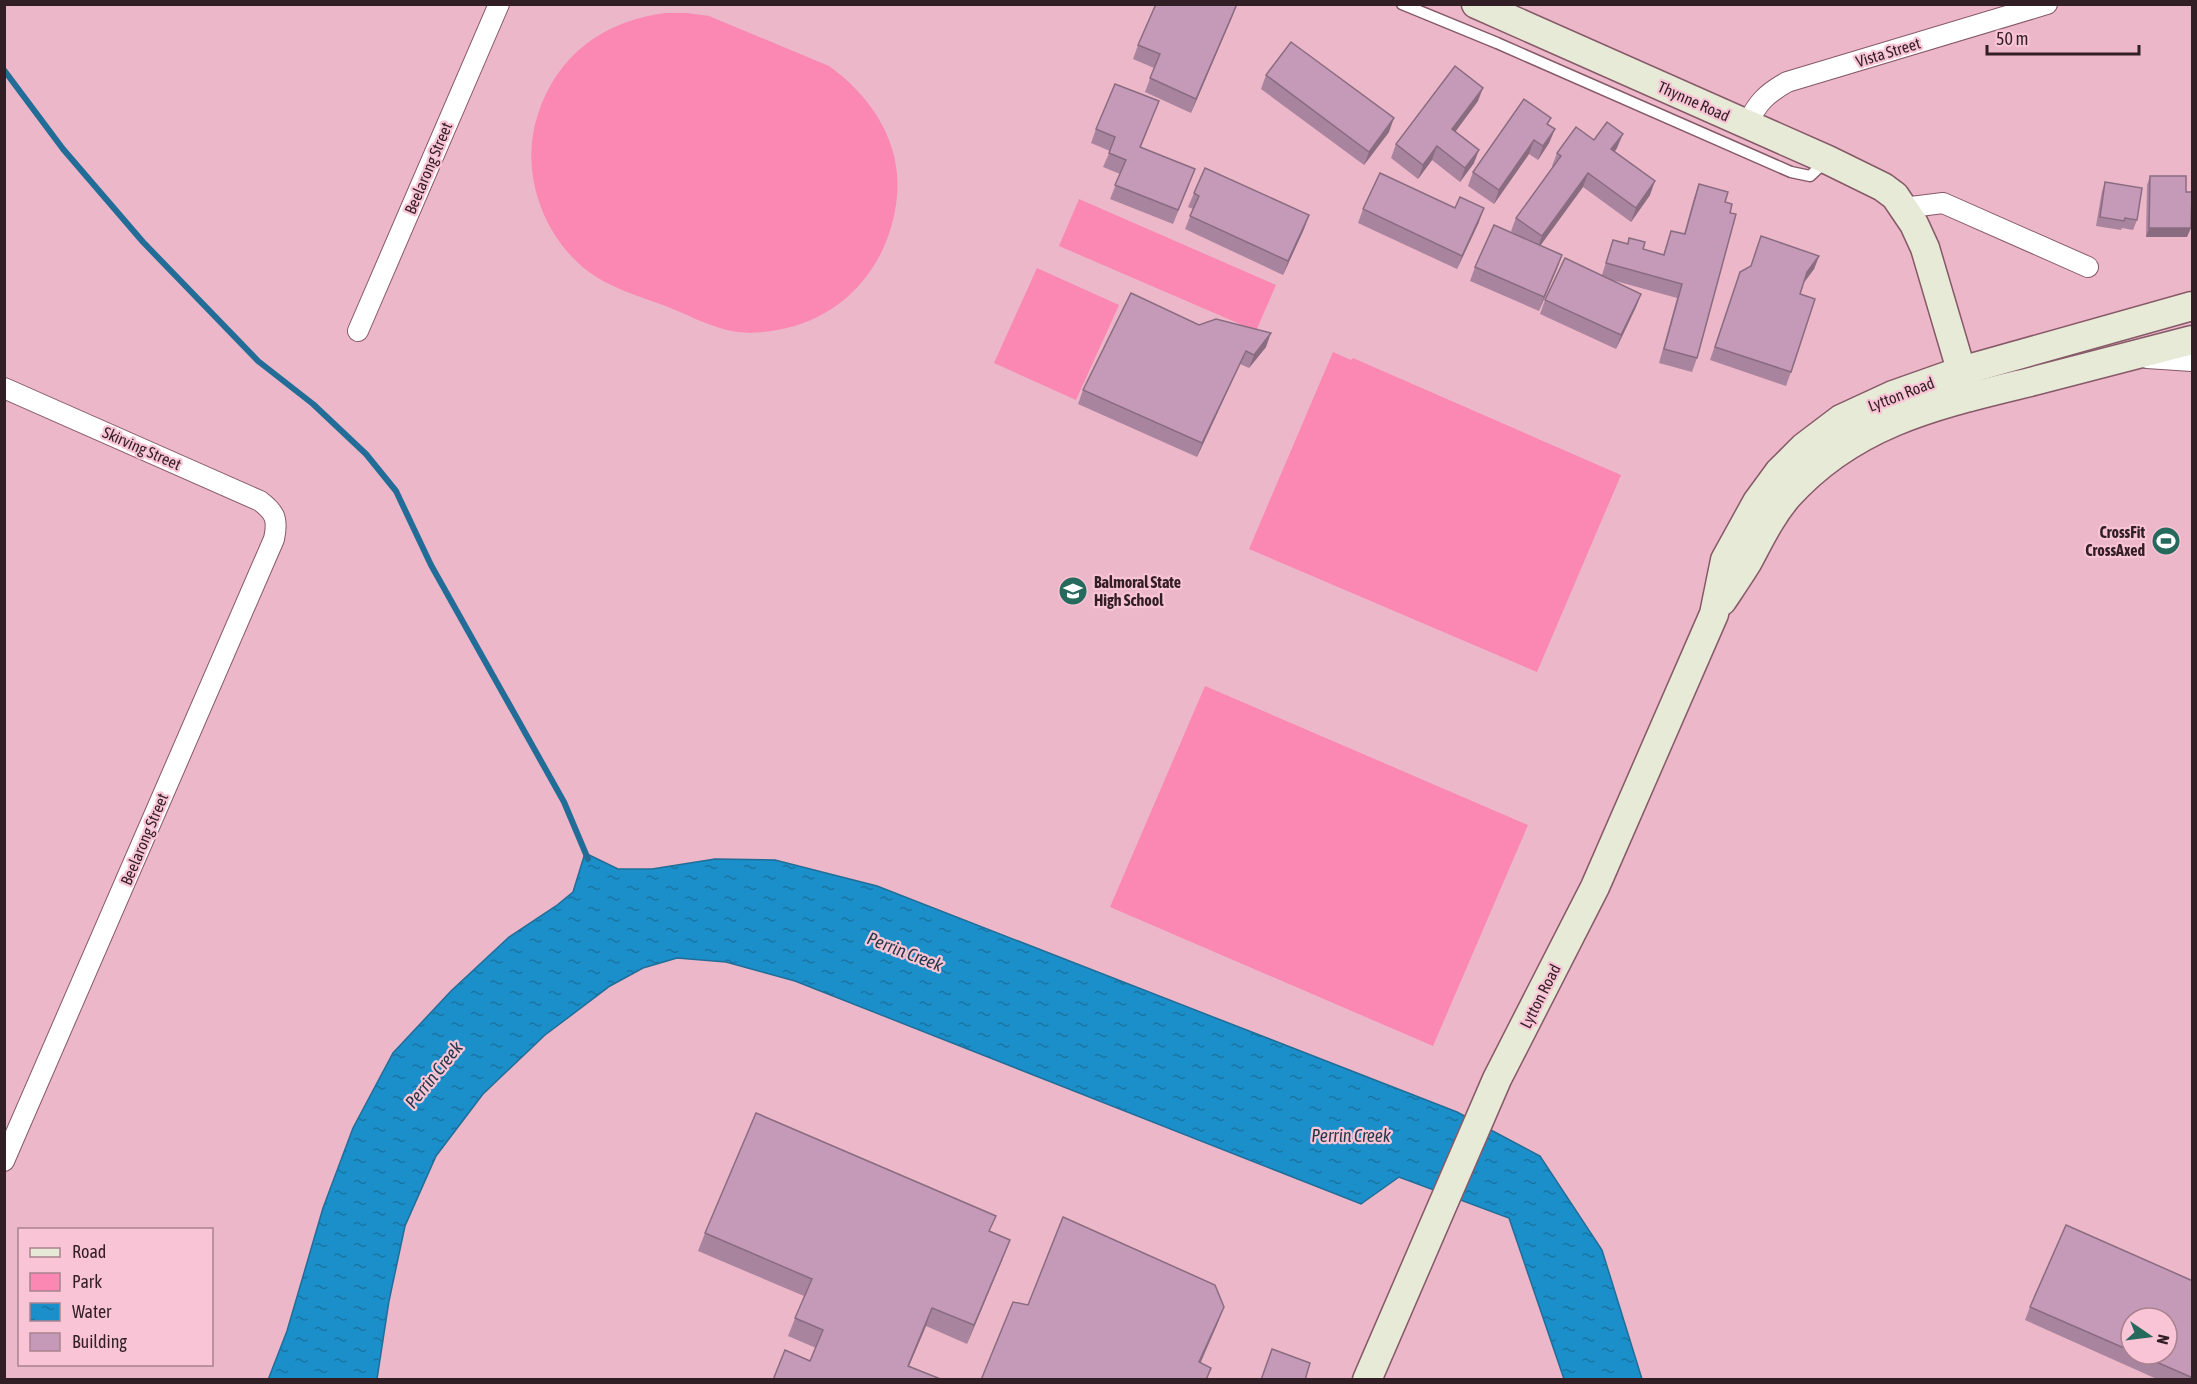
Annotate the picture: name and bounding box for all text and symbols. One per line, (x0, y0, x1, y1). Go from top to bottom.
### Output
scale bar (1987, 18, 2138, 56)
text: 50 m (1996, 28, 2028, 49)
street label: Vista Street (1854, 34, 1923, 70)
street label: Thynne Road (1655, 77, 1733, 126)
street label: Beelarong Street (401, 119, 456, 217)
street label: Lytton Road (1865, 373, 1937, 416)
street label: Skirving Street (100, 423, 184, 474)
place label: CrossFit CrossAxed (2085, 523, 2145, 559)
sports icon: CrossFit CrossAxed (2150, 525, 2182, 557)
place label: Balmoral State High School (1094, 573, 1181, 609)
school or university icon: Balmoral State High School (1057, 575, 1089, 607)
street label: Beelarong Street (117, 790, 172, 888)
water label: Perrin Creek (864, 927, 947, 976)
street label: Lytton Road (1516, 961, 1565, 1031)
water label: Perrin Creek (400, 1036, 467, 1112)
water label: Perrin Creek (1311, 1125, 1392, 1146)
legend (18, 1228, 213, 1366)
text: Road (72, 1241, 106, 1262)
text: Park (72, 1271, 102, 1292)
text: Water (72, 1301, 112, 1322)
north arrow (2119, 1306, 2179, 1366)
text: Building (72, 1331, 127, 1352)
text: N (2154, 1333, 2173, 1346)

